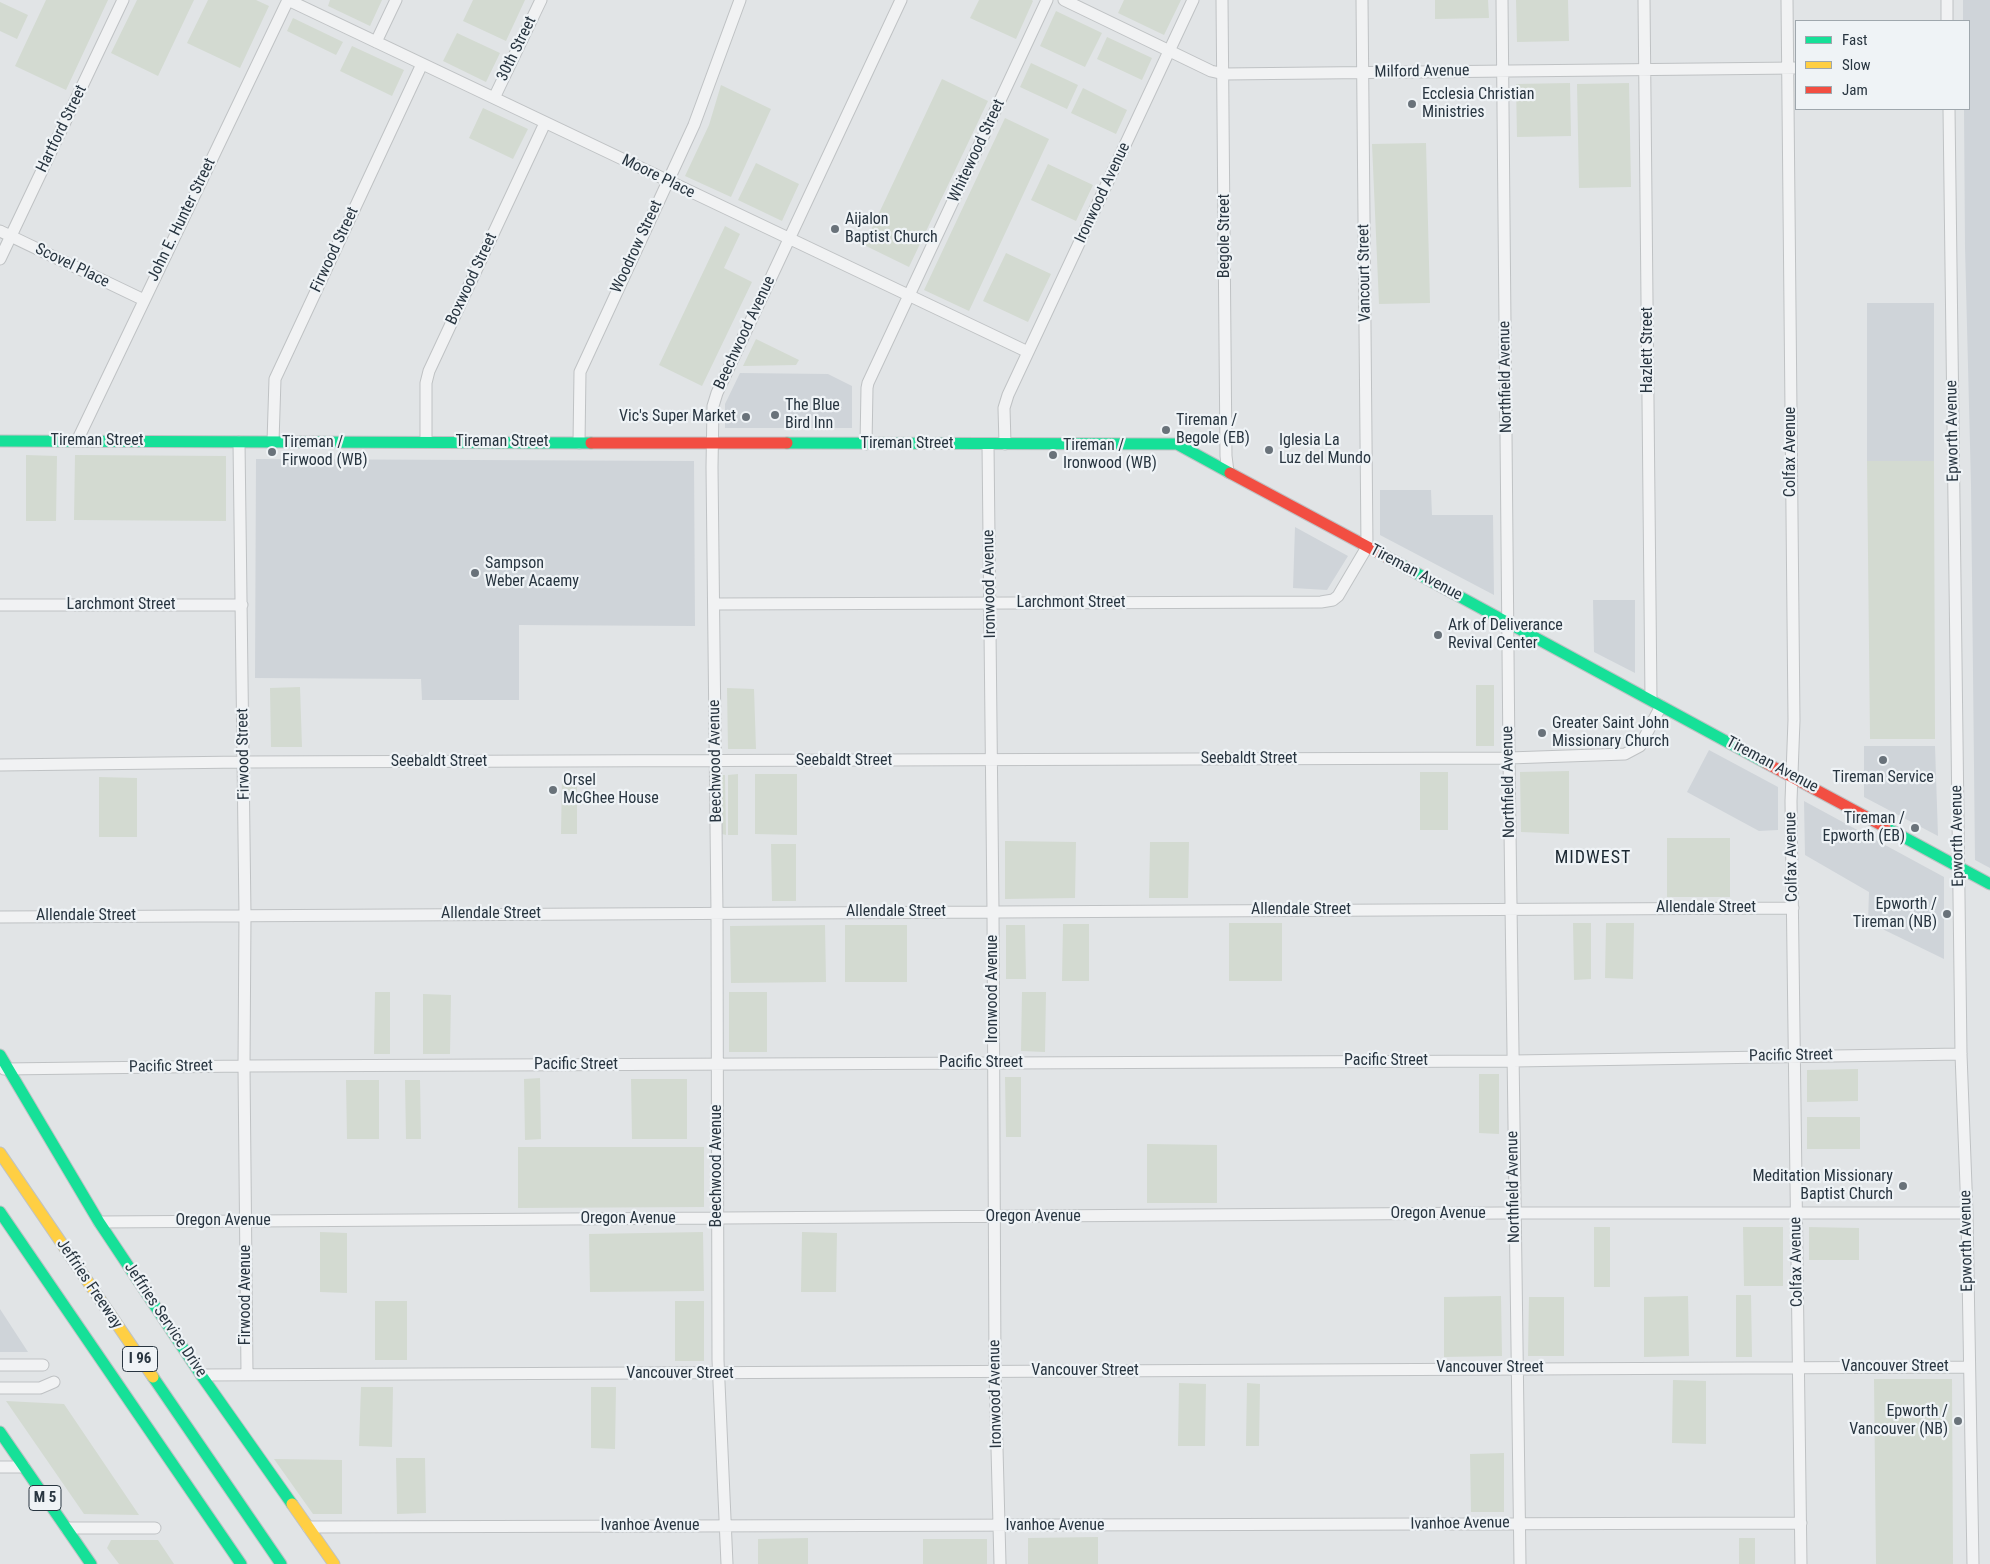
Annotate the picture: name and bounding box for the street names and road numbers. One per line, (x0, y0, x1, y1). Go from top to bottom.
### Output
street label: 30th Street (493, 14, 541, 84)
street label: Milford Avenue (1374, 62, 1470, 82)
street label: Hartford Street (33, 82, 91, 176)
street label: Whitewood Street (945, 96, 1009, 206)
street label: Ironwood Avenue (1071, 140, 1135, 246)
street label: Moore Place (618, 151, 698, 203)
street label: John E. Hunter Street (144, 155, 220, 285)
street label: Begole Street (1215, 194, 1235, 278)
street label: Woodrow Street (607, 198, 667, 296)
street label: Firwood Street (307, 204, 363, 296)
street label: Vancourt Street (1355, 224, 1375, 322)
street label: Boxwood Street (442, 230, 502, 328)
street label: Scovel Place (32, 240, 112, 292)
street label: Beechwood Avenue (710, 273, 780, 393)
street label: Hazlett Street (1638, 307, 1658, 393)
street label: Northfield Avenue (1495, 321, 1517, 433)
street label: Epworth Avenue (1943, 380, 1963, 482)
street label: Colfax Avenue (1781, 407, 1801, 497)
street label: Tireman Street (51, 431, 143, 451)
street label: Tireman Street (456, 432, 548, 452)
street label: Tireman Street (861, 434, 953, 454)
street label: Ironwood Avenue (979, 530, 1001, 638)
street label: Tireman Avenue (1367, 541, 1465, 605)
street label: Larchmont Street (1017, 593, 1125, 613)
street label: Larchmont Street (67, 595, 175, 615)
street label: Beechwood Avenue (705, 699, 727, 823)
street label: Firwood Street (234, 708, 254, 800)
street label: Northfield Avenue (1498, 726, 1520, 838)
street label: Tireman Avenue (1723, 733, 1821, 797)
street label: Seebaldt Street (1201, 749, 1297, 769)
street label: Seebaldt Street (796, 751, 892, 771)
street label: Seebaldt Street (391, 752, 487, 772)
street label: Epworth Avenue (1948, 785, 1968, 887)
street label: Colfax Avenue (1782, 812, 1802, 902)
street label: Allendale Street (1656, 898, 1756, 918)
street label: Allendale Street (1251, 900, 1351, 920)
street label: Allendale Street (846, 902, 946, 922)
street label: Allendale Street (441, 904, 541, 924)
street label: Allendale Street (36, 906, 136, 926)
street label: Ironwood Avenue (983, 935, 1003, 1043)
street label: Pacific Street (1749, 1046, 1833, 1066)
street label: Pacific Street (1344, 1051, 1428, 1071)
street label: Pacific Street (939, 1053, 1023, 1073)
street label: Pacific Street (534, 1055, 618, 1075)
street label: Pacific Street (129, 1057, 213, 1077)
street label: Beechwood Avenue (707, 1105, 727, 1227)
street label: Northfield Avenue (1503, 1131, 1525, 1243)
street label: Epworth Avenue (1957, 1190, 1977, 1292)
street label: Oregon Avenue (1390, 1204, 1486, 1224)
street label: Oregon Avenue (985, 1207, 1081, 1227)
street label: Oregon Avenue (580, 1209, 676, 1229)
street label: Oregon Avenue (175, 1211, 271, 1231)
street label: Colfax Avenue (1787, 1217, 1807, 1307)
street label: Jeffries Freeway (52, 1235, 126, 1333)
street label: Firwood Avenue (236, 1245, 256, 1345)
street label: Jeffries Service Drive (120, 1259, 210, 1381)
street label: Ironwood Avenue (985, 1340, 1007, 1448)
road number: I 96 (122, 1346, 158, 1372)
street label: Vancouver Street (1841, 1357, 1949, 1377)
street label: Vancouver Street (1436, 1358, 1544, 1378)
street label: Vancouver Street (1031, 1361, 1139, 1381)
street label: Vancouver Street (626, 1364, 734, 1384)
road number: M 5 (29, 1486, 61, 1510)
street label: Ivanhoe Avenue (1410, 1514, 1510, 1534)
street label: Ivanhoe Avenue (600, 1516, 700, 1536)
street label: Ivanhoe Avenue (1005, 1516, 1105, 1536)

